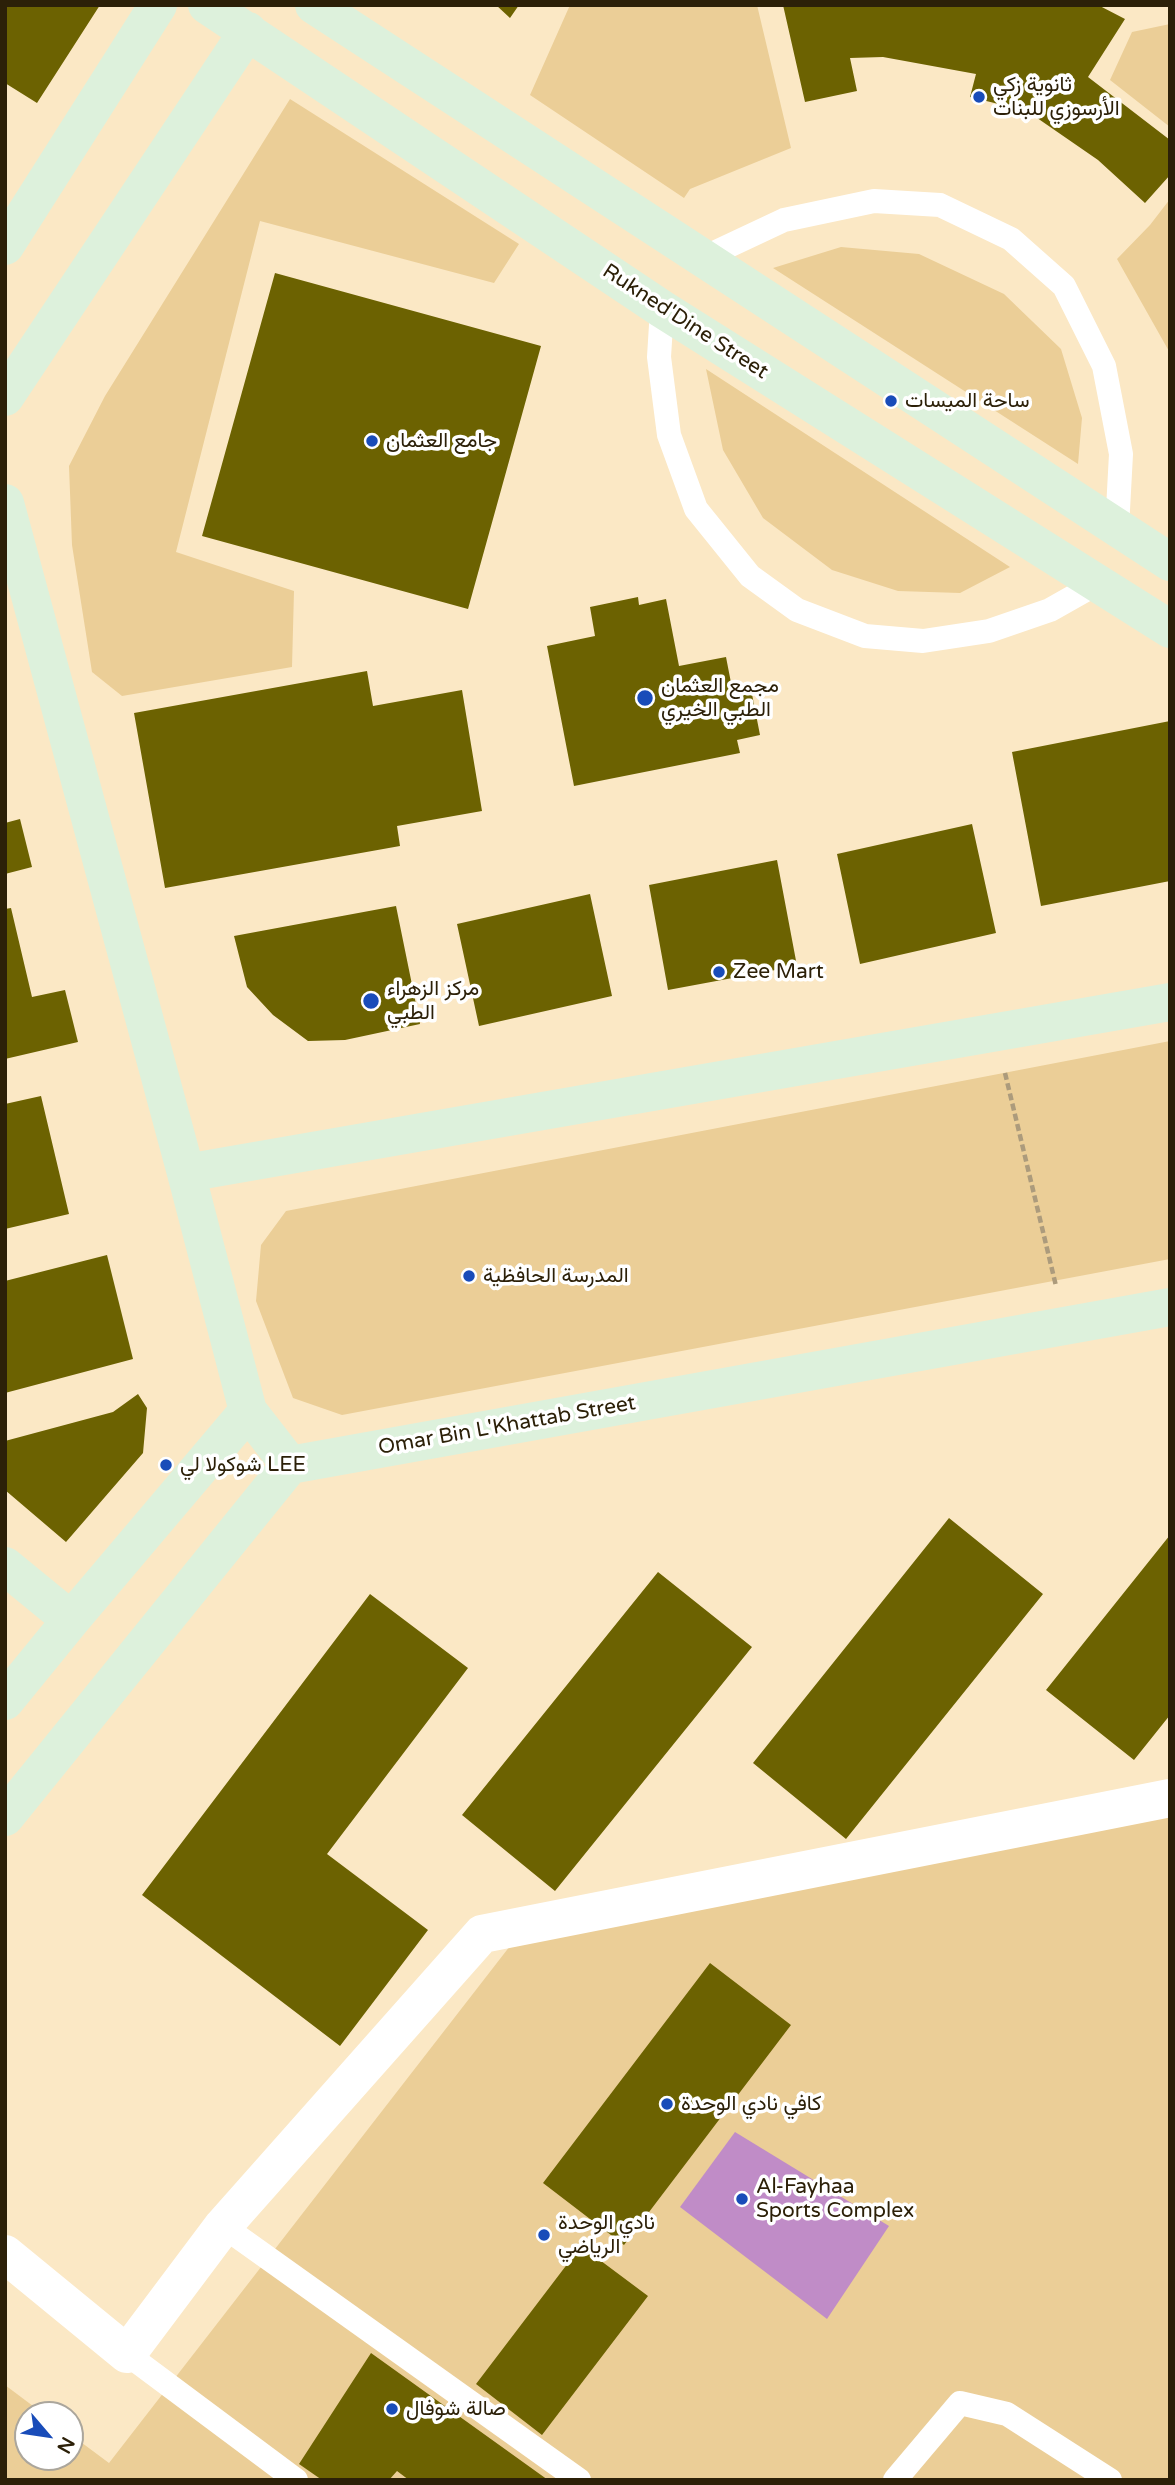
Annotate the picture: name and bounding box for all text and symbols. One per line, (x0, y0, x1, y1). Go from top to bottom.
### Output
place label: ثانوية زكي الأرسوزي للبنات (993, 72, 1120, 122)
marker: ثانوية زكي الأرسوزي للبنات (971, 89, 987, 105)
street label: Rukned'Dine Street (597, 259, 773, 385)
place label: ساحة الميسات (905, 388, 1030, 414)
marker: ساحة الميسات (883, 393, 899, 409)
place label: جامع العثمان (386, 428, 497, 454)
marker: جامع العثمان (364, 433, 380, 449)
place label: مجمع العثمان الطبي الخيري (661, 673, 779, 723)
marker: مجمع العثمان الطبي الخيري (635, 688, 655, 708)
place label: Zee Mart (733, 959, 824, 985)
marker: Zee Mart (711, 964, 727, 980)
place label: مركز الزهراء الطبي (387, 976, 479, 1026)
marker: مركز الزهراء الطبي (361, 991, 381, 1011)
place label: المدرسة الحافظية (483, 1263, 629, 1289)
marker: المدرسة الحافظية (461, 1268, 477, 1284)
street label: Omar Bin L'Khattab Street (376, 1391, 638, 1461)
place label: شوكولا لي LEE (180, 1452, 306, 1478)
marker: شوكولا لي LEE (158, 1457, 174, 1473)
place label: كافي نادي الوحدة (681, 2091, 822, 2117)
marker: كافي نادي الوحدة (659, 2096, 675, 2112)
place label: Al-Fayhaa Sports Complex (756, 2174, 914, 2224)
marker: Al-Fayhaa Sports Complex (734, 2191, 750, 2207)
place label: نادي الوحدة الرياضي (558, 2210, 655, 2260)
marker: نادي الوحدة الرياضي (536, 2227, 552, 2243)
place label: صالة شوفال (406, 2396, 506, 2422)
north arrow (14, 2401, 84, 2471)
marker: صالة شوفال (384, 2401, 400, 2417)
text: N (52, 2433, 79, 2457)

